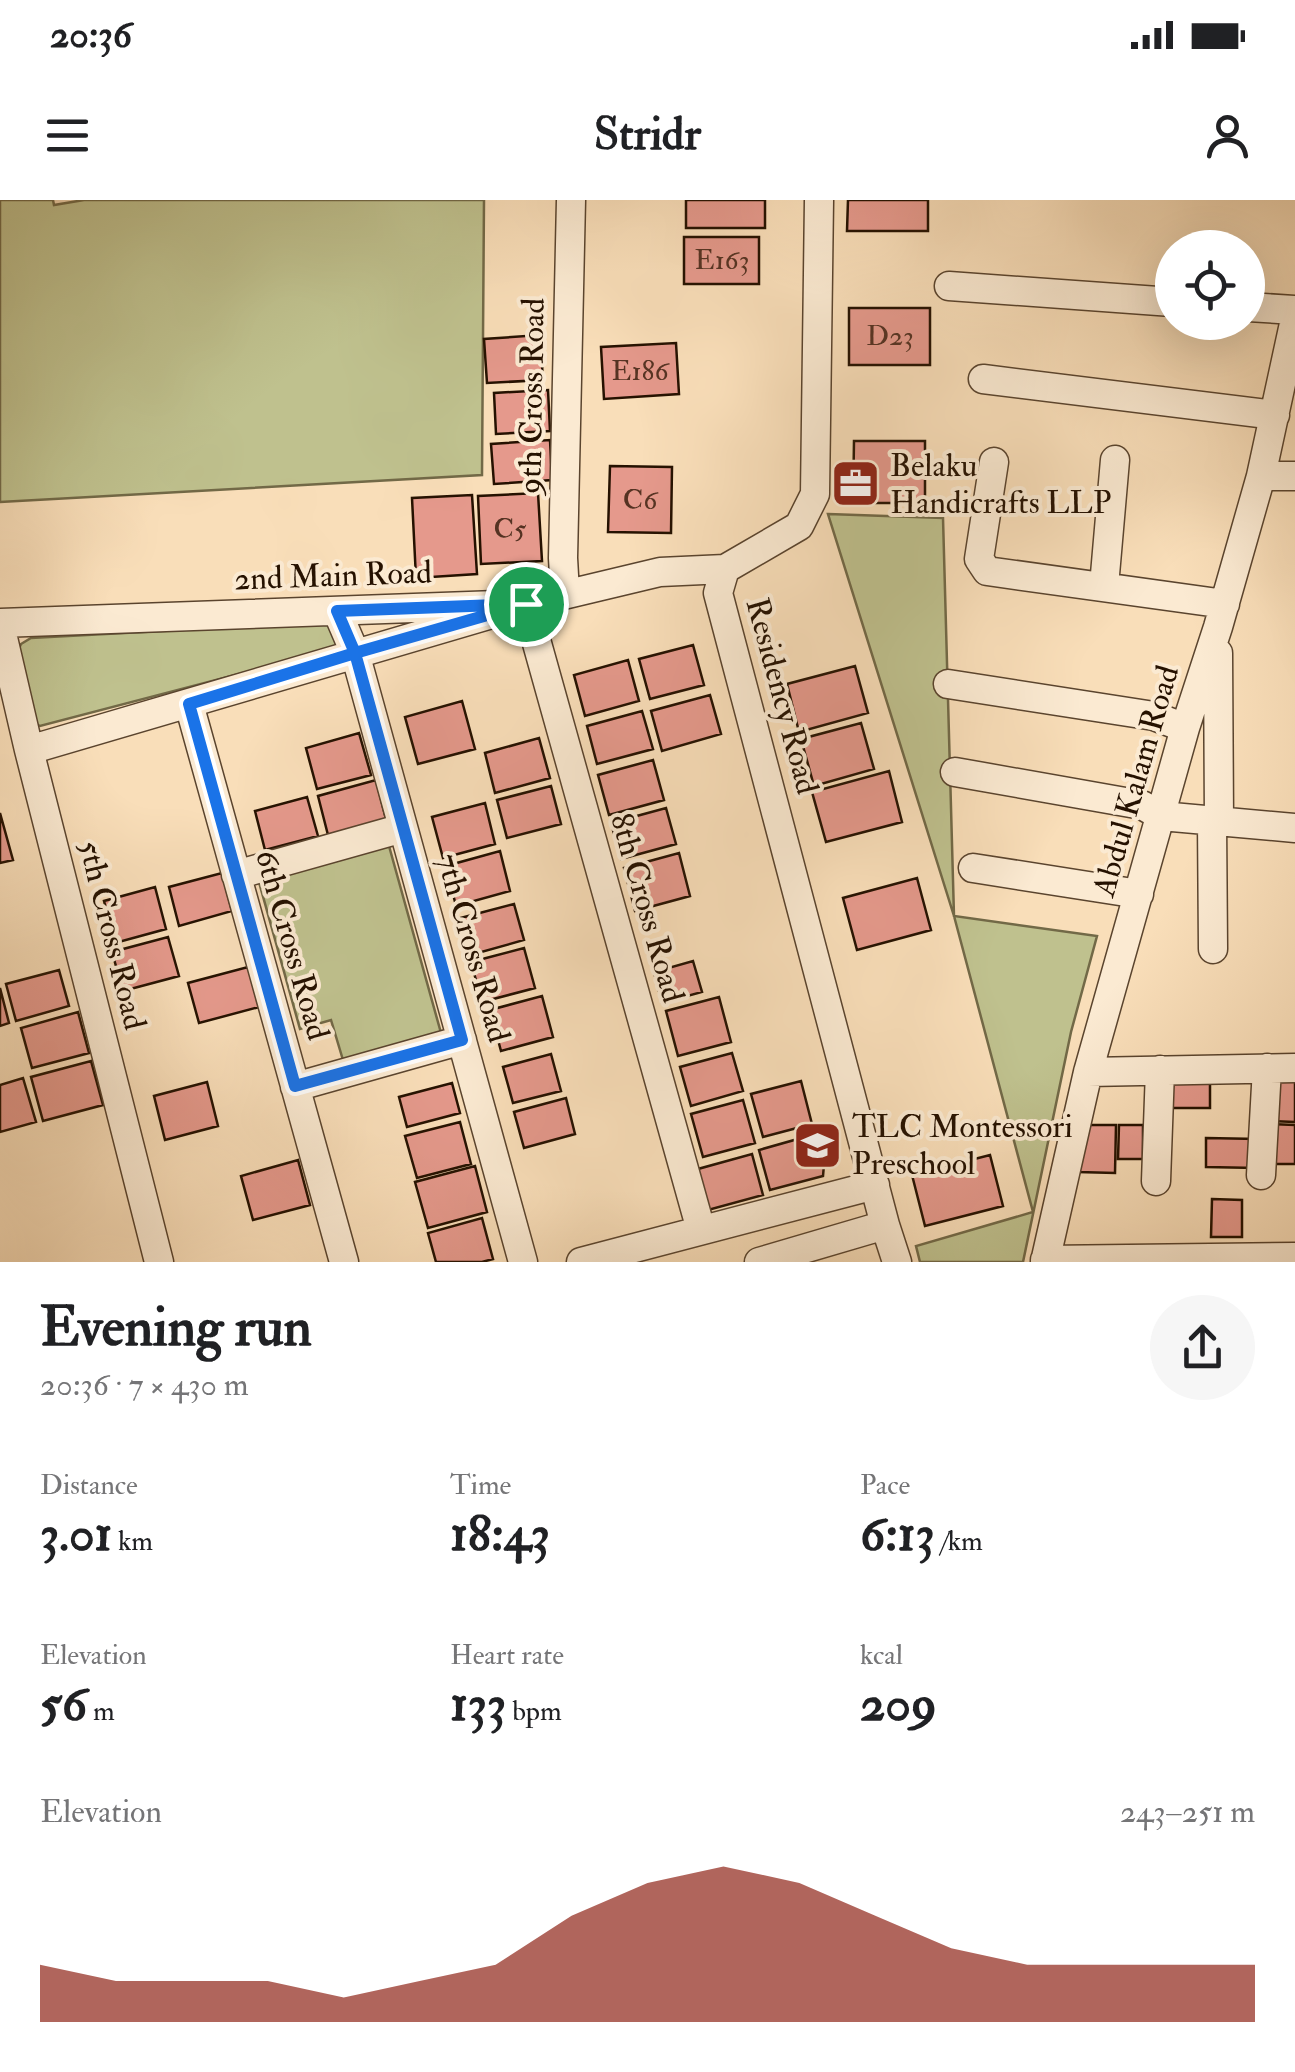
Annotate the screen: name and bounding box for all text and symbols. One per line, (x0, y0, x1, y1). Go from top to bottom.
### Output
text: 20:36 (50, 11, 132, 59)
text: Stridr (594, 107, 701, 163)
icon: menu (40, 108, 95, 163)
icon: person (1200, 108, 1255, 163)
map controls (1155, 230, 1265, 340)
button: locate (1155, 230, 1265, 340)
house number: E163 (695, 243, 749, 278)
street label: 9th Cross Road (510, 297, 554, 496)
house number: D23 (866, 319, 914, 354)
house number: E186 (611, 354, 671, 389)
place label: Belaku Handicrafts LLP (890, 446, 1111, 523)
office icon: Belaku Handicrafts LLP (829, 458, 881, 510)
house number: C6 (623, 483, 659, 518)
house number: C5 (494, 512, 527, 547)
street label: 2nd Main Road (234, 553, 433, 599)
pin (484, 562, 569, 647)
icon: arrive (499, 577, 554, 632)
street label: Residency Road (737, 593, 827, 799)
street label: Abdul Kalam Road (1084, 661, 1188, 902)
street label: 8th Cross Road (601, 809, 693, 1007)
street label: 5th Cross Road (69, 836, 155, 1034)
street label: 6th Cross Road (246, 845, 338, 1045)
street label: 7th Cross Road (427, 849, 519, 1047)
place label: TLC Montessori Preschool (852, 1107, 1073, 1184)
school or university icon: TLC Montessori Preschool (791, 1119, 843, 1171)
text: Evening run (40, 1293, 312, 1362)
button: share (1150, 1295, 1255, 1400)
text: 20:36 · 7 × 430 m (40, 1365, 248, 1405)
text: Distance (40, 1468, 138, 1503)
text: Time (450, 1468, 511, 1503)
text: Pace (860, 1468, 910, 1503)
text: 3.01 (40, 1503, 112, 1566)
text: 18:43 (450, 1503, 550, 1566)
text: 6:13 (860, 1503, 935, 1566)
text: km (112, 1524, 153, 1559)
text: /km (935, 1524, 983, 1559)
text: Elevation (40, 1638, 147, 1673)
text: Heart rate (450, 1638, 564, 1673)
text: kcal (860, 1638, 903, 1673)
text: 56 (40, 1673, 87, 1736)
text: 133 (450, 1673, 506, 1736)
text: 209 (860, 1673, 937, 1736)
text: m (87, 1694, 115, 1729)
text: bpm (506, 1694, 562, 1729)
text: Elevation (40, 1792, 162, 1832)
text: 243–251 m (1120, 1792, 1255, 1832)

